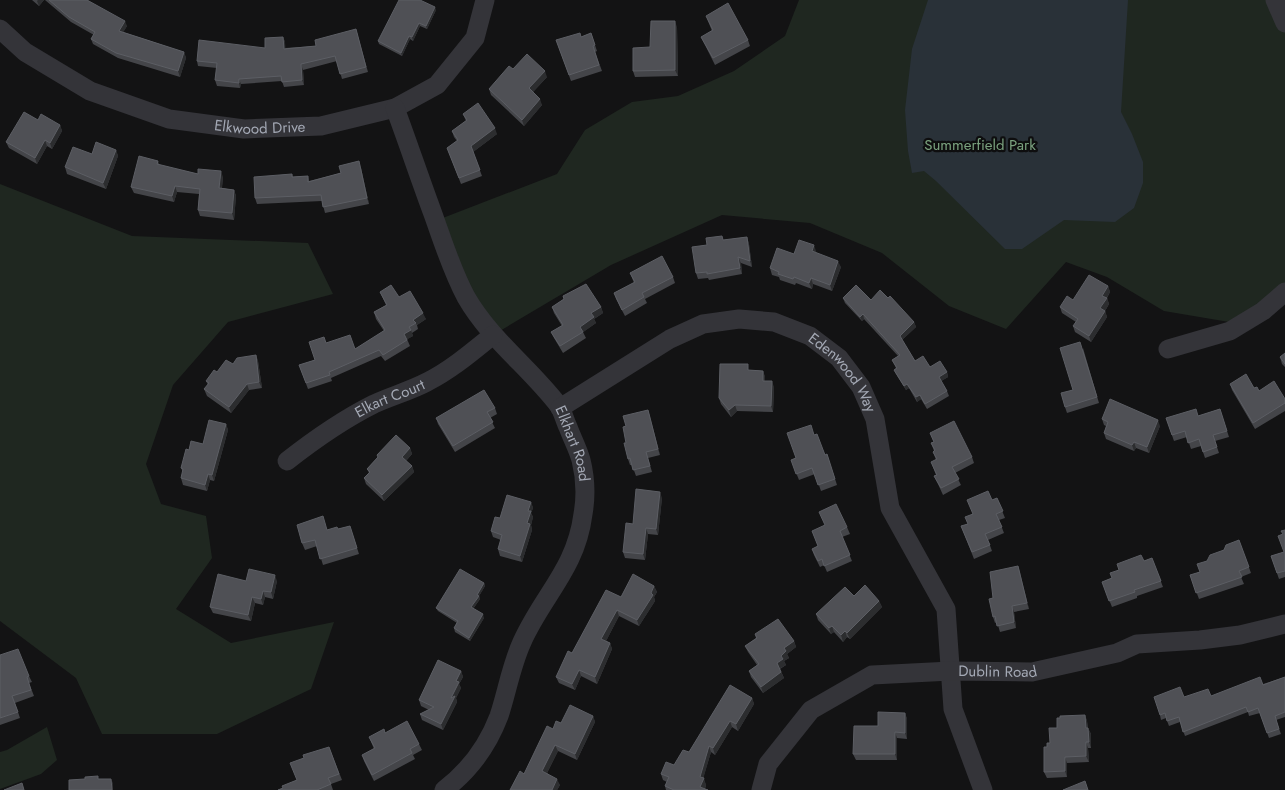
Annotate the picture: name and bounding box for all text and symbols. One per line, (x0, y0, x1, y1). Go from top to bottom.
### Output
street label: Elkwood Drive (213, 114, 306, 140)
park label: Summerfield Park (924, 134, 1036, 156)
street label: Edenwood Way (804, 327, 882, 416)
street label: Elkart Court (351, 374, 429, 423)
street label: Elkhart Road (550, 402, 595, 482)
street label: Dublin Road (958, 660, 1039, 684)

